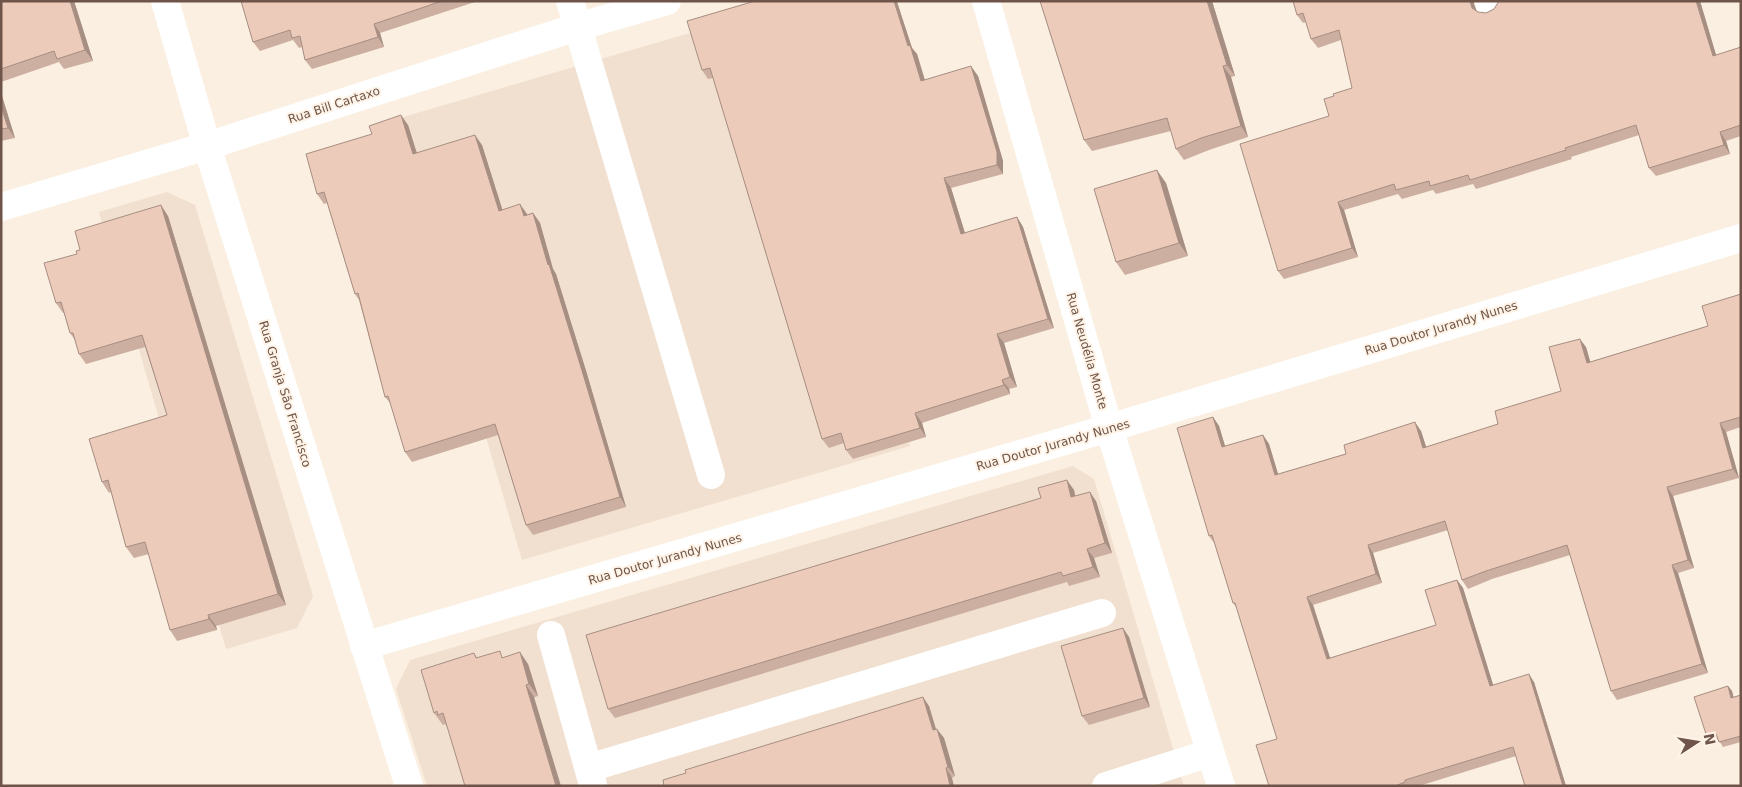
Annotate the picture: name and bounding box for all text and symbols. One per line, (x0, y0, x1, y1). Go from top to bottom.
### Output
street label: Rua Bill Cartaxo (286, 84, 382, 126)
street label: Rua Neudélia Monte (1064, 291, 1110, 411)
street label: Rua Doutor Jurandy Nunes (1363, 298, 1519, 358)
street label: Rua Granja São Francisco (256, 319, 314, 469)
street label: Rua Doutor Jurandy Nunes (975, 416, 1131, 474)
street label: Rua Doutor Jurandy Nunes (587, 530, 743, 588)
north arrow (1672, 717, 1722, 767)
text: N (1701, 732, 1719, 747)

